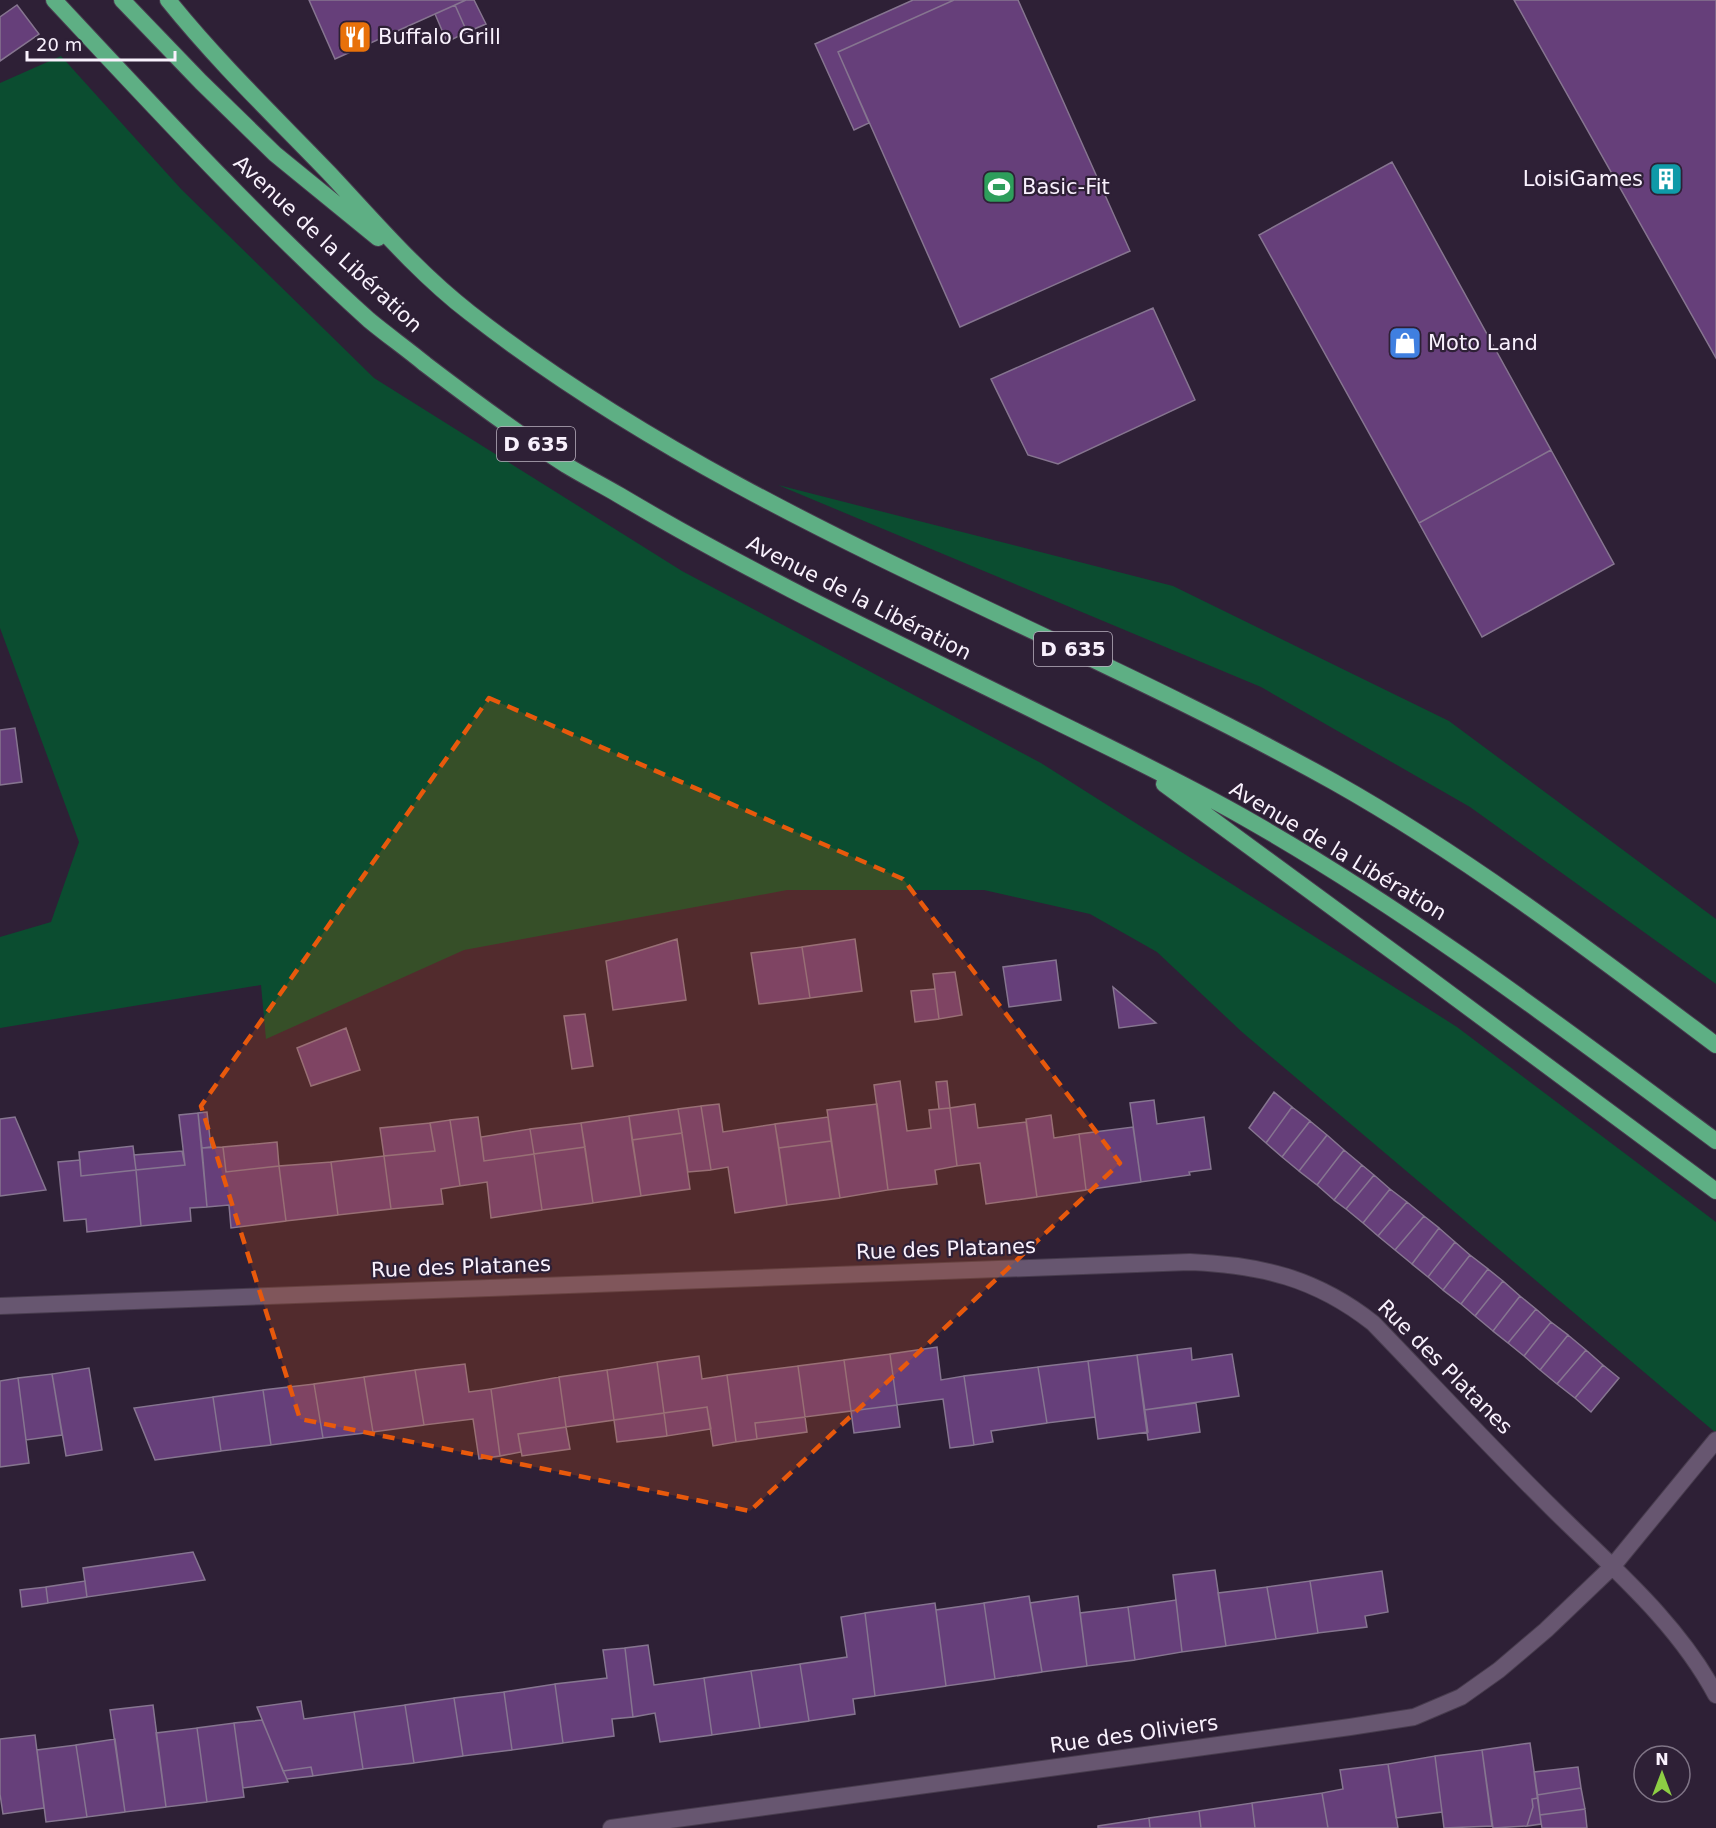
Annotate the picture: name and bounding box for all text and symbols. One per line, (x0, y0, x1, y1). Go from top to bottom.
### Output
restaurant icon: Buffalo Grill (337, 19, 373, 55)
scale bar (27, 24, 176, 62)
place label: Buffalo Grill (378, 25, 501, 49)
text: 20 m (36, 34, 82, 55)
street label: Avenue de la Libération (229, 150, 427, 338)
building icon: LoisiGames (1648, 161, 1684, 197)
place label: LoisiGames (1523, 167, 1643, 191)
sports icon: Basic-Fit (981, 169, 1017, 205)
place label: Basic-Fit (1022, 175, 1110, 199)
shop icon: Moto Land (1387, 325, 1423, 361)
place label: Moto Land (1428, 331, 1538, 355)
road number: D 635 (497, 427, 575, 461)
street label: Avenue de la Libération (743, 531, 975, 665)
road number: D 635 (1034, 632, 1112, 666)
street label: Avenue de la Libération (1225, 777, 1451, 925)
street label: Rue des Platanes (856, 1234, 1036, 1264)
street label: Rue des Platanes (371, 1252, 551, 1282)
street label: Rue des Platanes (1373, 1295, 1517, 1439)
street label: Rue des Oliviers (1048, 1710, 1220, 1758)
north arrow (1632, 1744, 1692, 1804)
text: N (1655, 1750, 1669, 1769)

